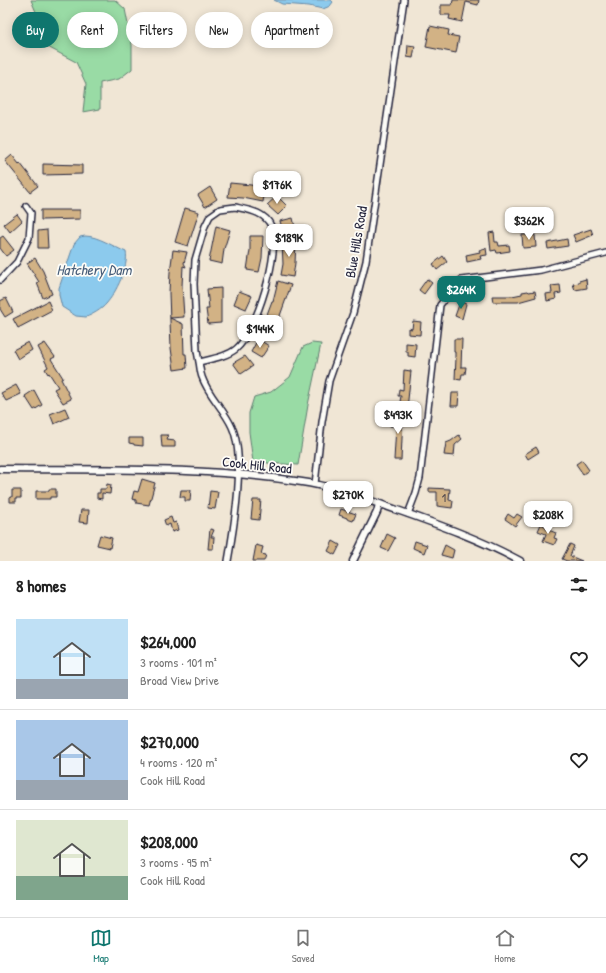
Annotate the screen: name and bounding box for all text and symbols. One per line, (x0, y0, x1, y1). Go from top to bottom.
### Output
chip: Buy (12, 12, 59, 48)
chip: Rent (67, 12, 118, 48)
chip: Filters (126, 12, 187, 48)
chip: New (195, 12, 243, 48)
chip: Apartment (251, 12, 333, 48)
pin: $176K (249, 171, 305, 205)
text: $176K (262, 175, 292, 193)
street label: Blue Hills Road (340, 204, 371, 279)
pin: $362K (501, 207, 557, 241)
text: $362K (514, 211, 544, 229)
pin: $189K (261, 224, 317, 258)
text: $189K (275, 228, 303, 246)
water label: Hatchery Dam (57, 259, 132, 280)
pin: $264K (433, 276, 489, 310)
text: $264K (446, 280, 476, 298)
pin: $144K (232, 315, 288, 349)
text: $144K (246, 319, 274, 337)
pin: $493K (370, 401, 426, 435)
text: $493K (384, 405, 412, 423)
street label: Cook Hill Road (221, 451, 293, 478)
pin: $270K (320, 481, 376, 515)
text: $270K (332, 485, 364, 503)
house number: 1 (442, 489, 446, 506)
pin: $208K (520, 501, 576, 535)
text: $208K (533, 505, 563, 523)
text: 8 homes (16, 574, 66, 597)
icon: filters (568, 574, 590, 596)
text: $264,000 (140, 630, 196, 653)
icon: home (48, 635, 96, 683)
icon: heart (568, 648, 590, 670)
text: 3 rooms · 101 m² (140, 653, 217, 671)
text: Broad View Drive (140, 671, 219, 689)
text: $270,000 (140, 730, 199, 753)
icon: home (48, 736, 96, 784)
icon: heart (568, 749, 590, 771)
text: 4 rooms · 120 m² (140, 753, 217, 771)
text: Cook Hill Road (140, 771, 205, 789)
text: $208,000 (140, 830, 198, 853)
icon: home (48, 836, 96, 884)
icon: heart (568, 849, 590, 871)
text: 3 rooms · 95 m² (140, 853, 212, 871)
text: Cook Hill Road (140, 871, 205, 889)
tab: Map (90, 927, 112, 965)
tab: Saved (292, 927, 314, 965)
tab: Home (494, 927, 516, 965)

